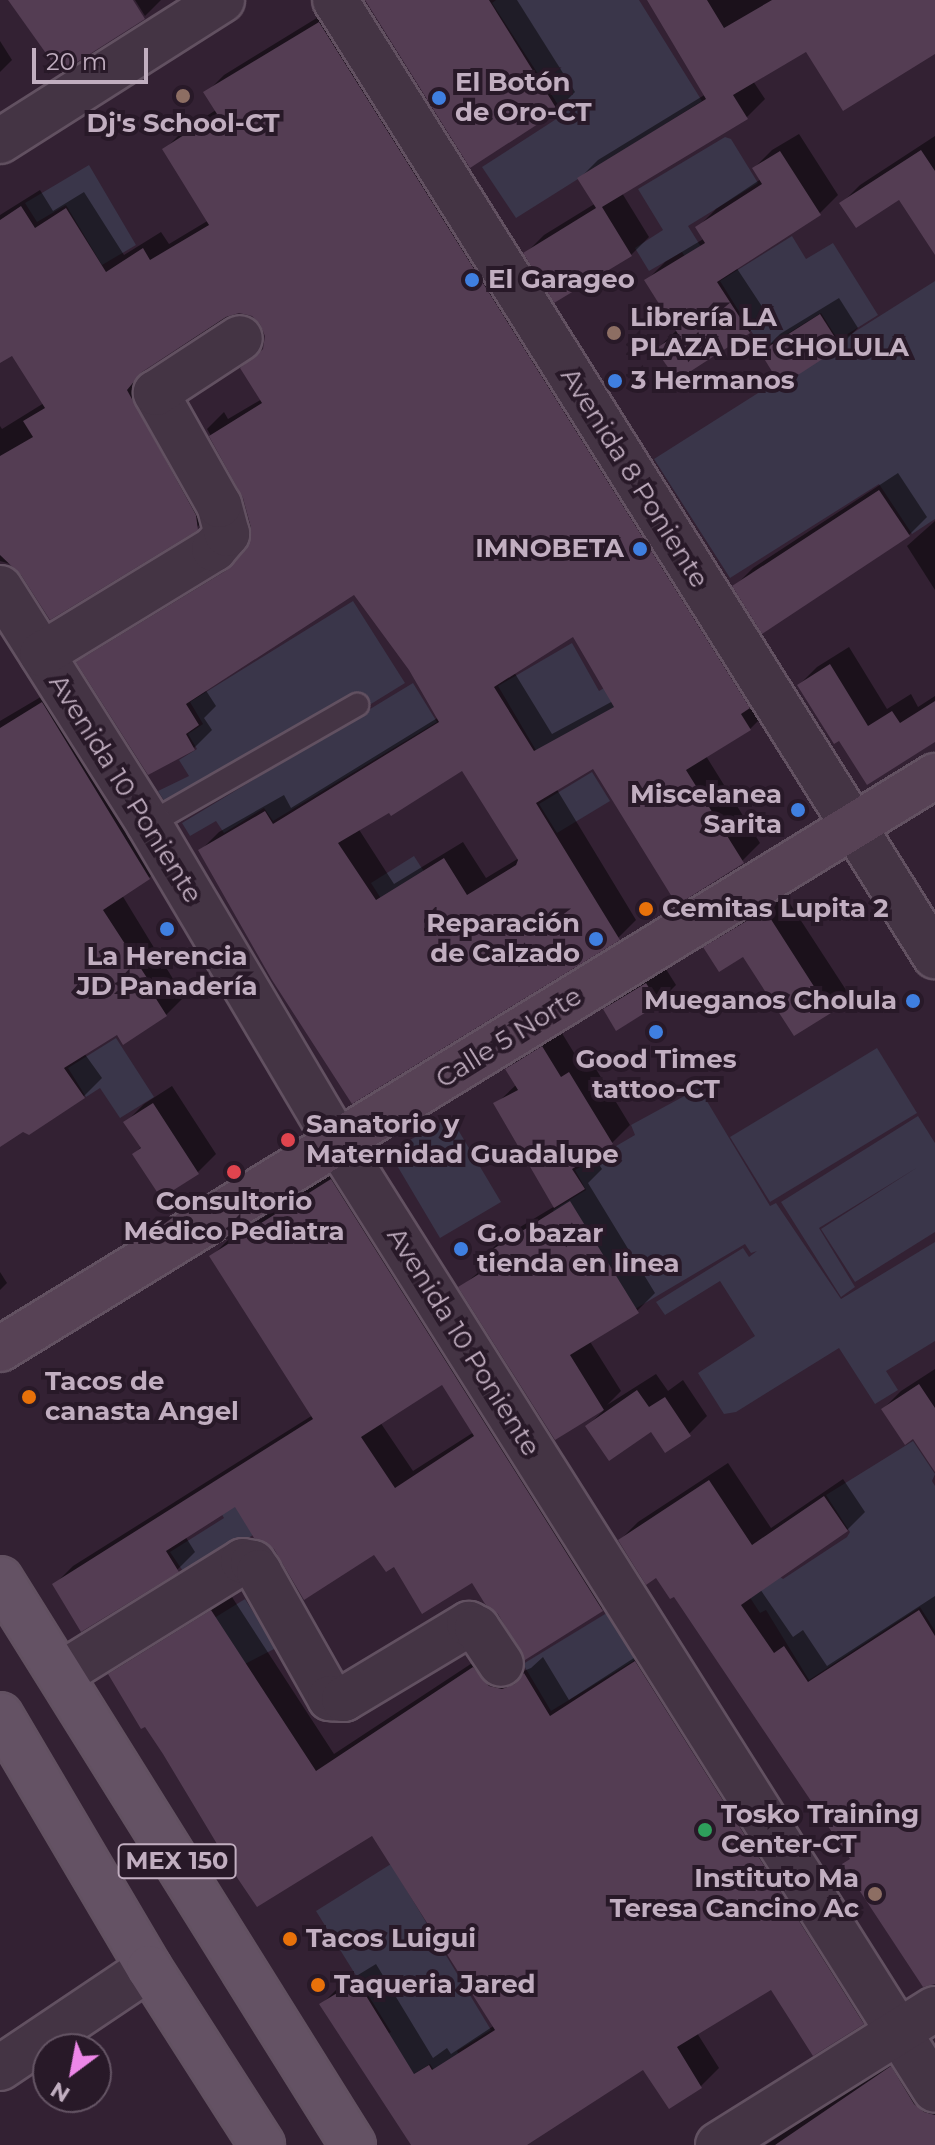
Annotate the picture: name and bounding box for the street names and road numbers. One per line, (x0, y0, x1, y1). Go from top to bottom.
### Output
street label: Avenida 8 Poniente (554, 362, 714, 594)
street label: Avenida 10 Poniente (42, 669, 208, 909)
street label: Calle 5 Norte (431, 981, 587, 1095)
street label: Avenida 10 Poniente (380, 1222, 546, 1462)
road number: MEX 150 (117, 1841, 237, 1881)

